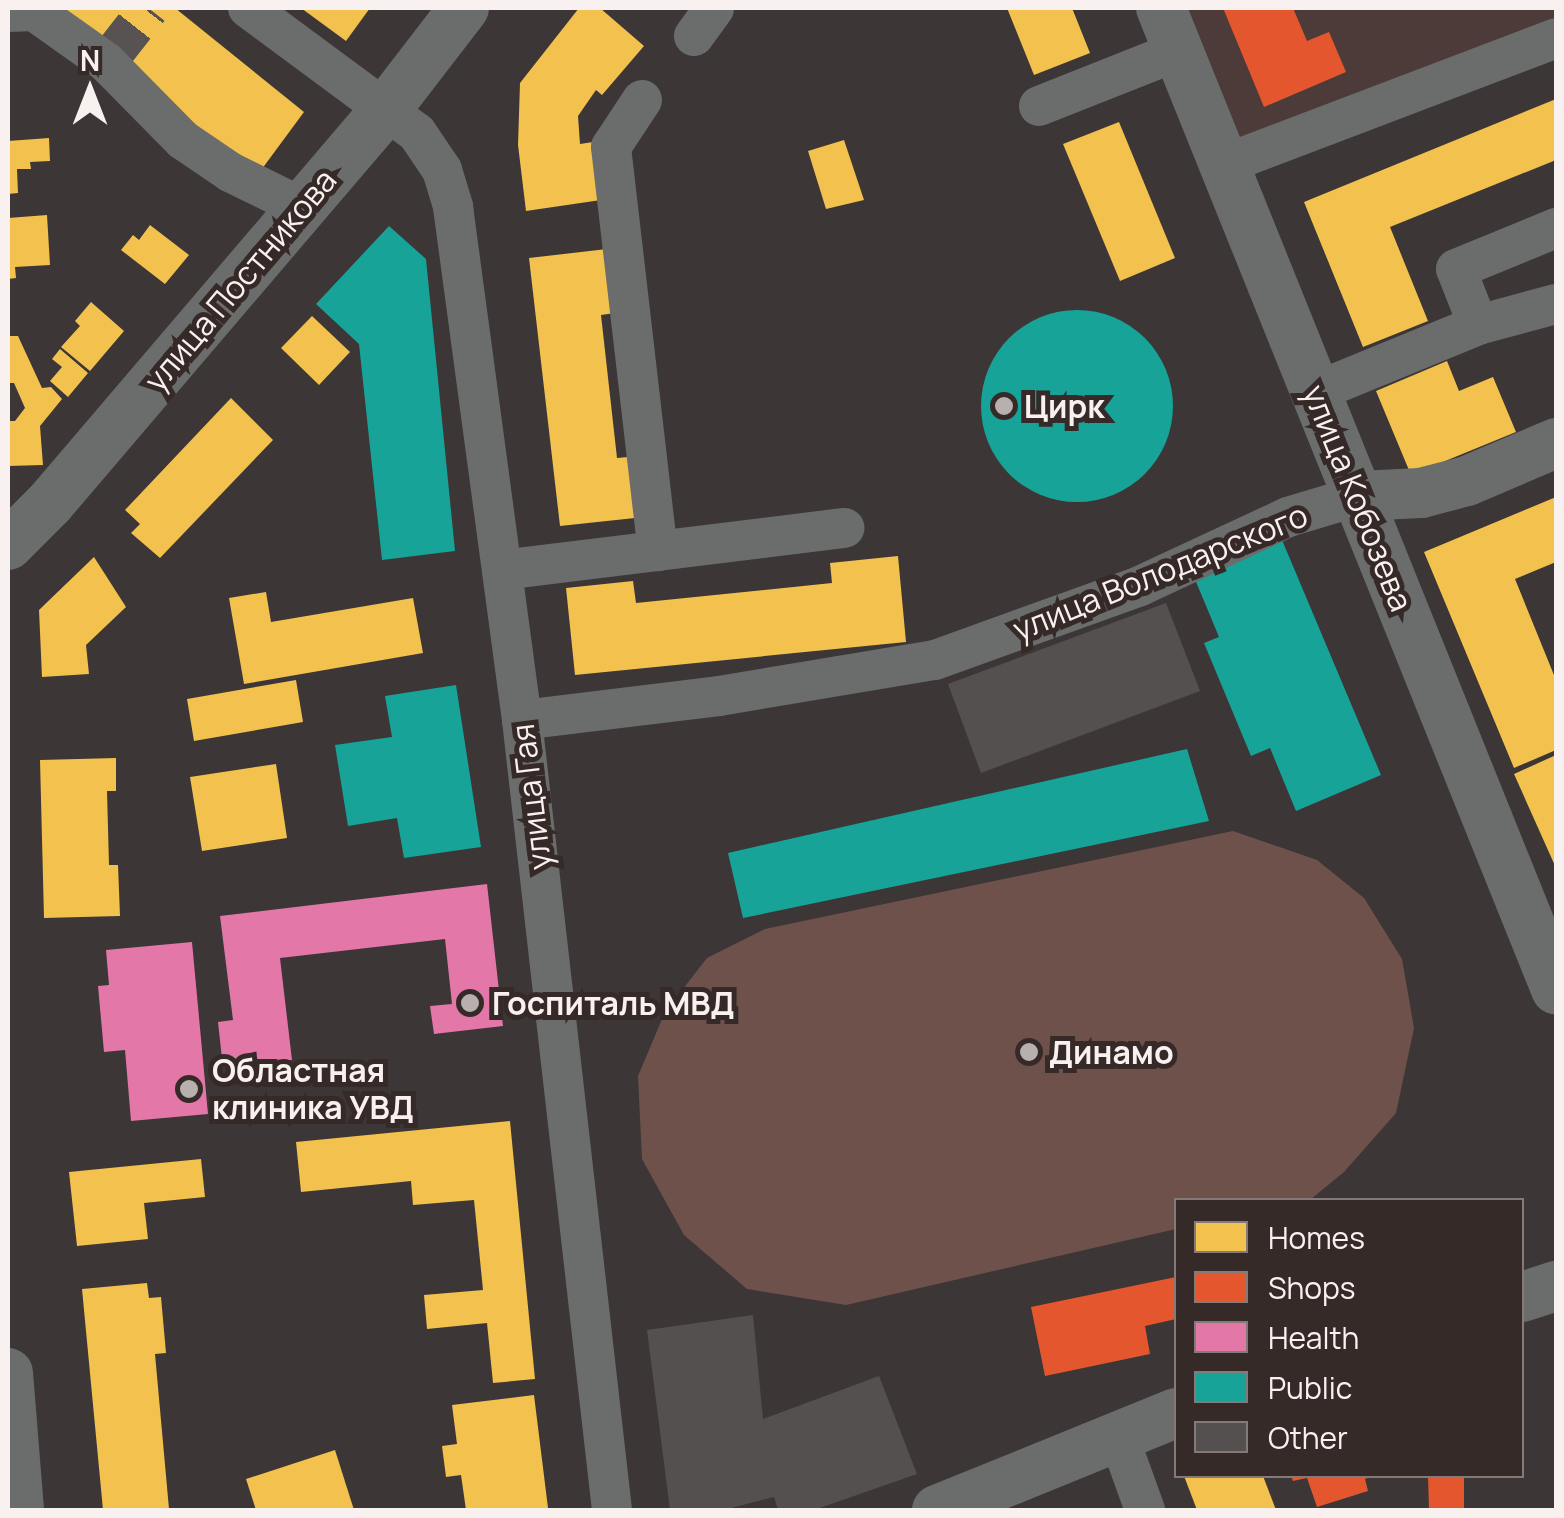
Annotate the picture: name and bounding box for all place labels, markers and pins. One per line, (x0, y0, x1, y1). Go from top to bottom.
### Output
place label: Цирк (1024, 387, 1104, 425)
marker: Цирк (993, 395, 1015, 417)
place label: Госпиталь МВД (492, 984, 735, 1022)
marker: Госпиталь МВД (457, 990, 483, 1016)
place label: Динамо (1049, 1033, 1174, 1071)
marker: Динамо (1018, 1041, 1040, 1063)
place label: Областная клиника УВД (212, 1052, 414, 1127)
marker: Областная клиника УВД (176, 1076, 202, 1102)

